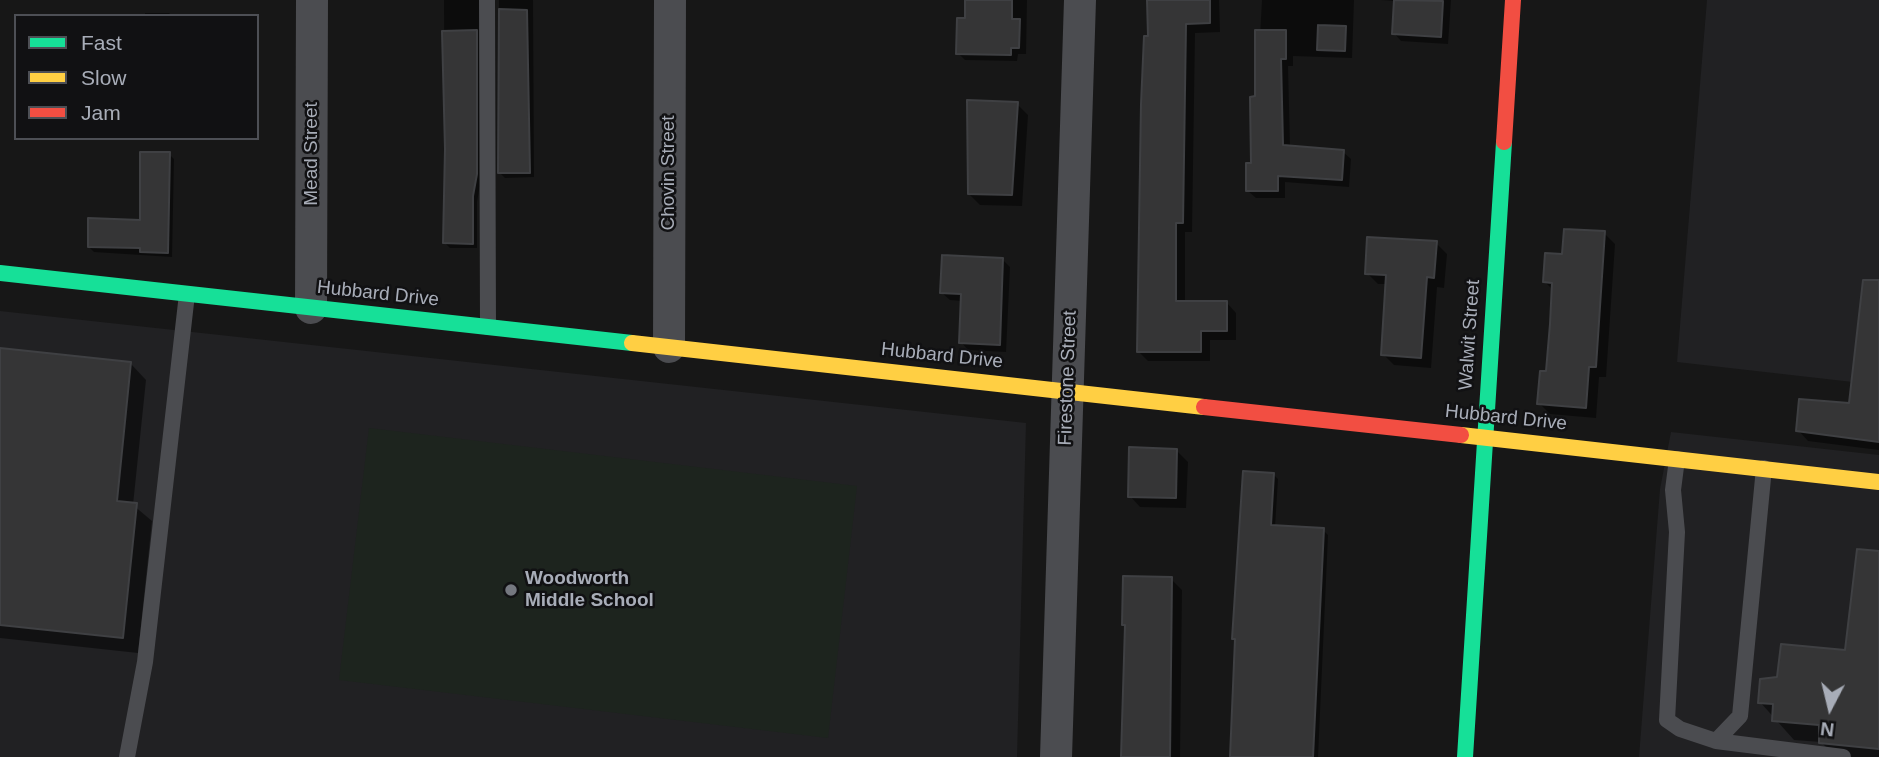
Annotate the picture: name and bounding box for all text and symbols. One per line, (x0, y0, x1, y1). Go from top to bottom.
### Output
legend (14, 14, 259, 140)
text: Fast (81, 31, 122, 54)
text: Slow (81, 66, 127, 89)
text: Jam (81, 101, 121, 124)
street label: Mead Street (301, 102, 323, 206)
street label: Chovin Street (658, 115, 680, 231)
street label: Hubbard Drive (316, 276, 440, 312)
street label: Walwit Street (1455, 279, 1485, 391)
street label: Firestone Street (1054, 310, 1082, 446)
street label: Hubbard Drive (880, 338, 1004, 374)
street label: Hubbard Drive (1444, 400, 1568, 436)
place label: Woodworth Middle School (525, 568, 654, 612)
marker: Woodworth Middle School (503, 582, 519, 598)
north arrow (1795, 673, 1865, 743)
text: N (1819, 718, 1835, 741)

